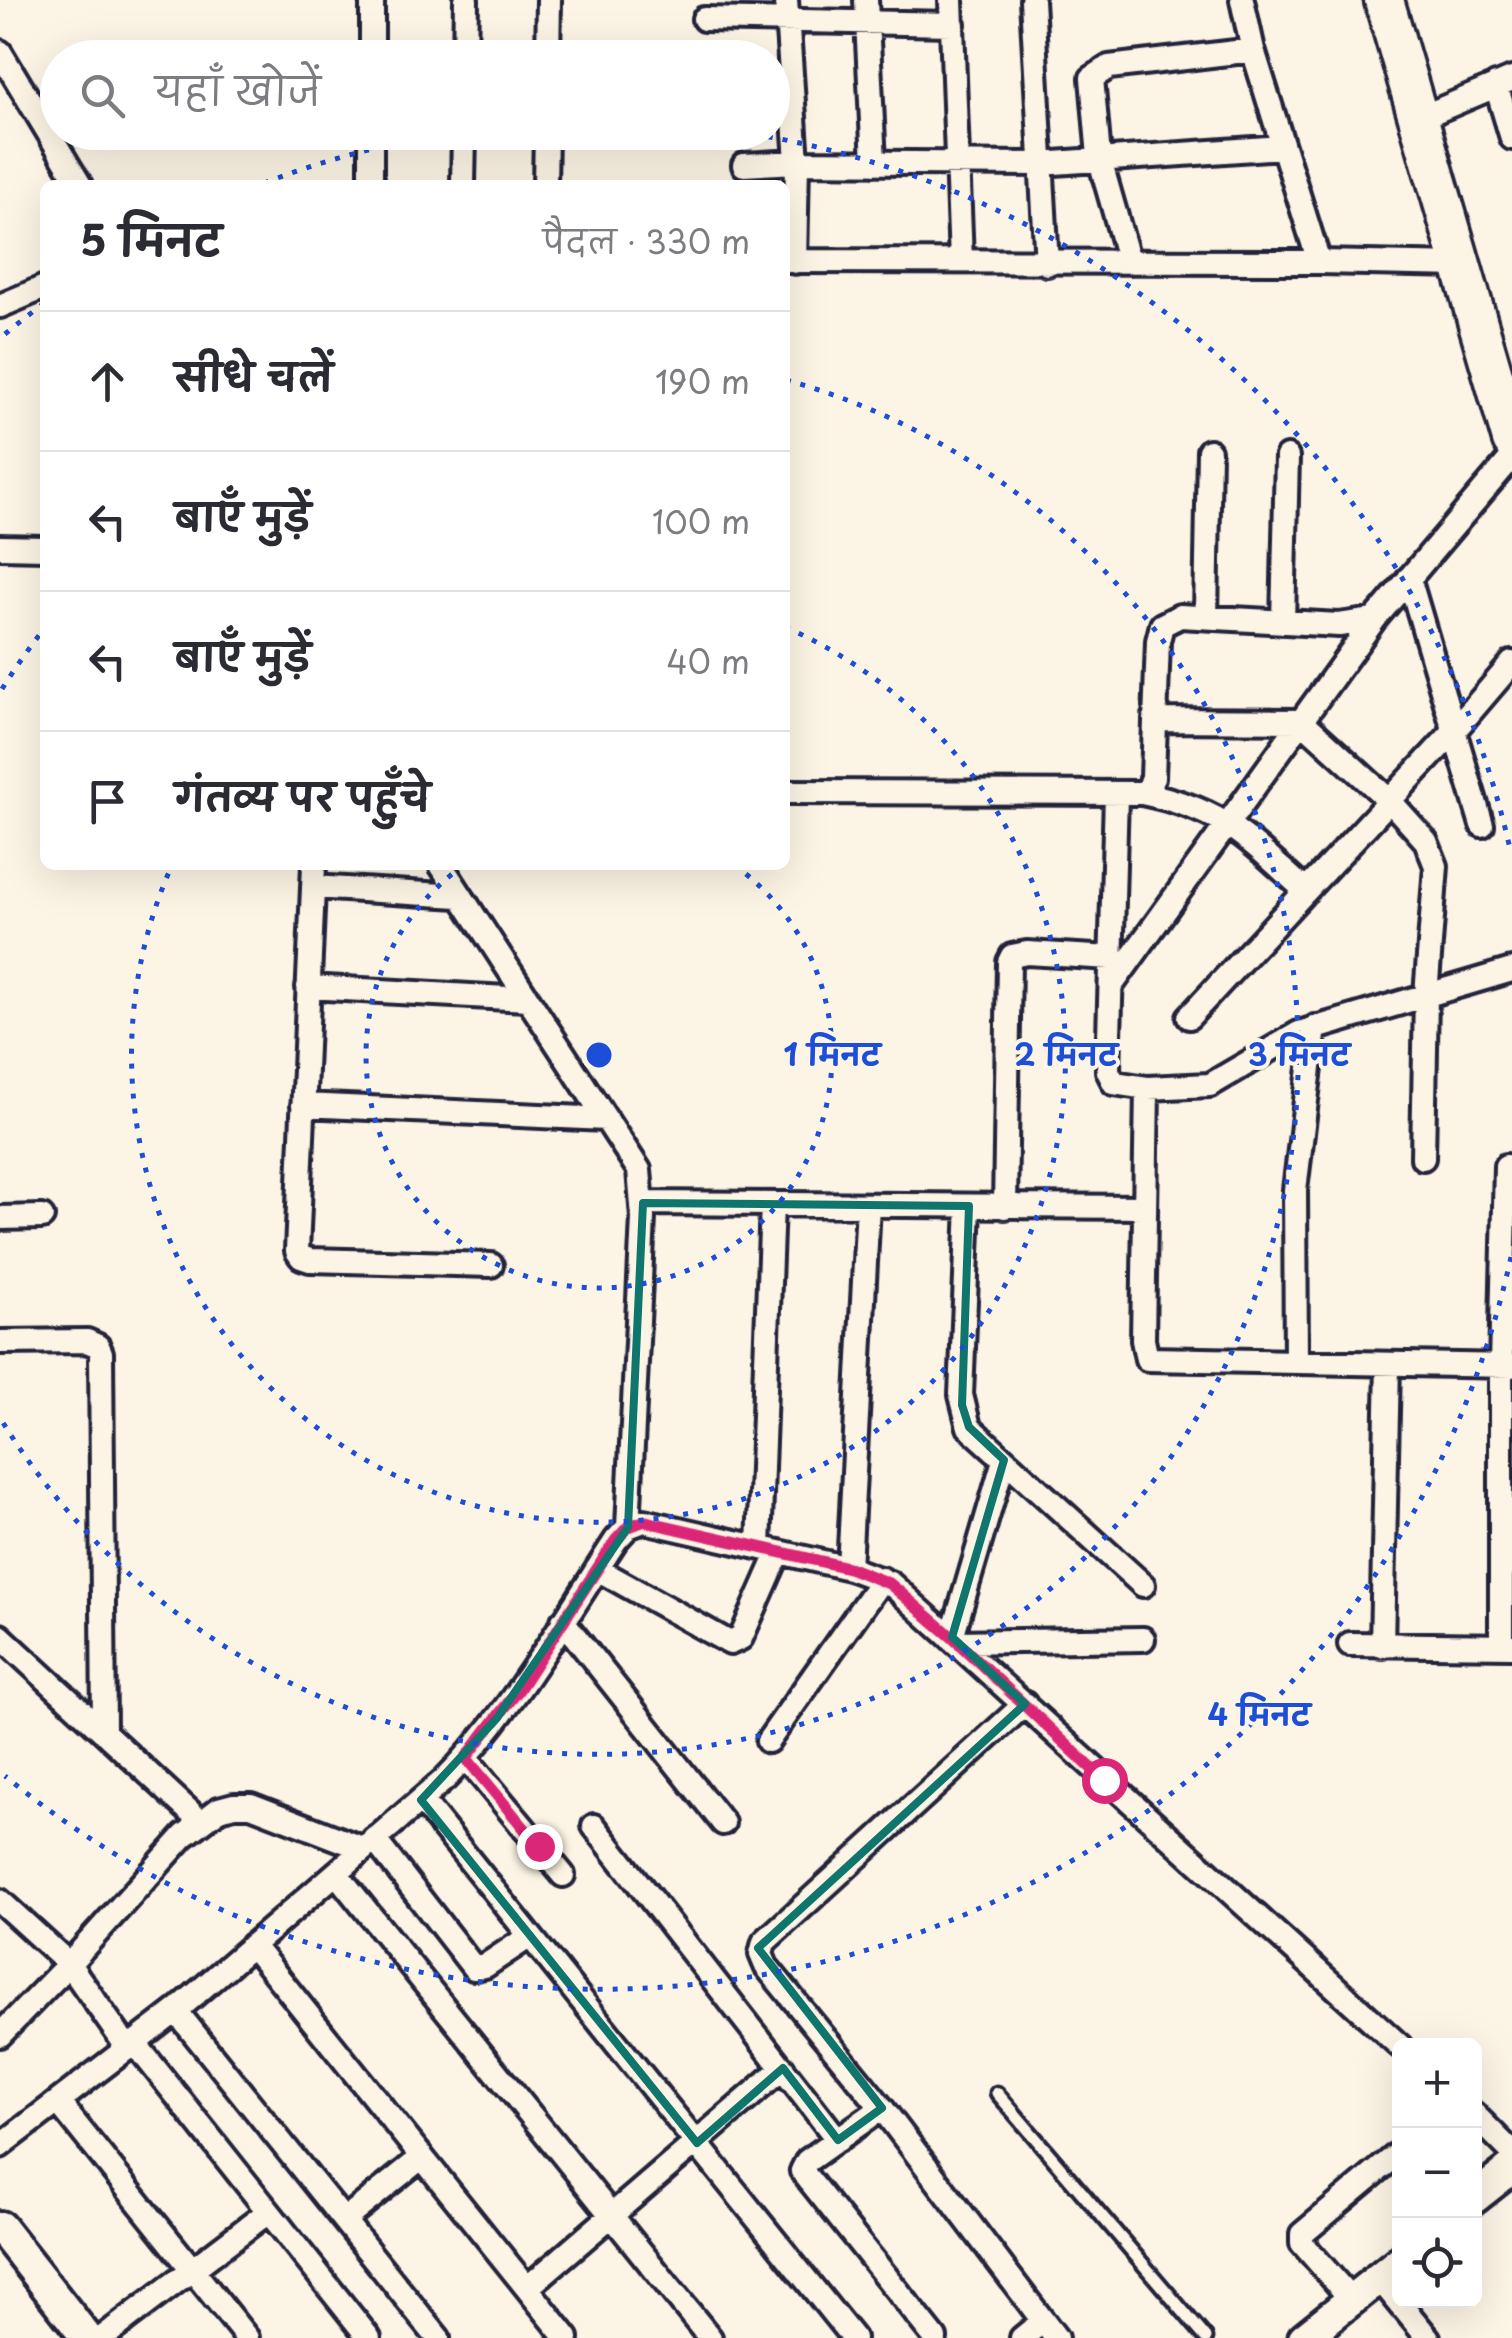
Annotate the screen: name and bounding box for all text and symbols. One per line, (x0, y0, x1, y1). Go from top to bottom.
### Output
search box (40, 40, 790, 150)
text: यहाँ खोजें (155, 61, 321, 118)
icon: search (75, 68, 130, 123)
text: 5 मिनट (80, 207, 221, 270)
text: पैदल · 330 m (543, 217, 750, 265)
text: सीधे चलें (175, 347, 333, 404)
icon: ahead (80, 354, 135, 409)
text: 190 m (655, 357, 750, 405)
text: बाएँ मुड़ें (175, 487, 311, 544)
icon: left (80, 494, 135, 549)
text: 100 m (652, 497, 750, 545)
text: बाएँ मुड़ें (175, 627, 311, 684)
icon: left (80, 634, 135, 689)
text: 40 m (666, 637, 750, 685)
text: गंतव्य पर पहुँचे (175, 767, 430, 824)
icon: arrive (80, 774, 135, 829)
text: 1 मिनट (784, 1031, 883, 1076)
text: 2 मिनट (1014, 1031, 1120, 1076)
text: 3 मिनट (1248, 1031, 1352, 1076)
centre of rings (581, 1037, 617, 1073)
text: 4 मिनट (1208, 1691, 1313, 1736)
route start (1082, 1758, 1128, 1804)
route end (517, 1824, 563, 1870)
map controls (1392, 2038, 1482, 2308)
button: + (1392, 2038, 1482, 2128)
button: − (1392, 2128, 1482, 2218)
button: locate (1392, 2218, 1482, 2308)

